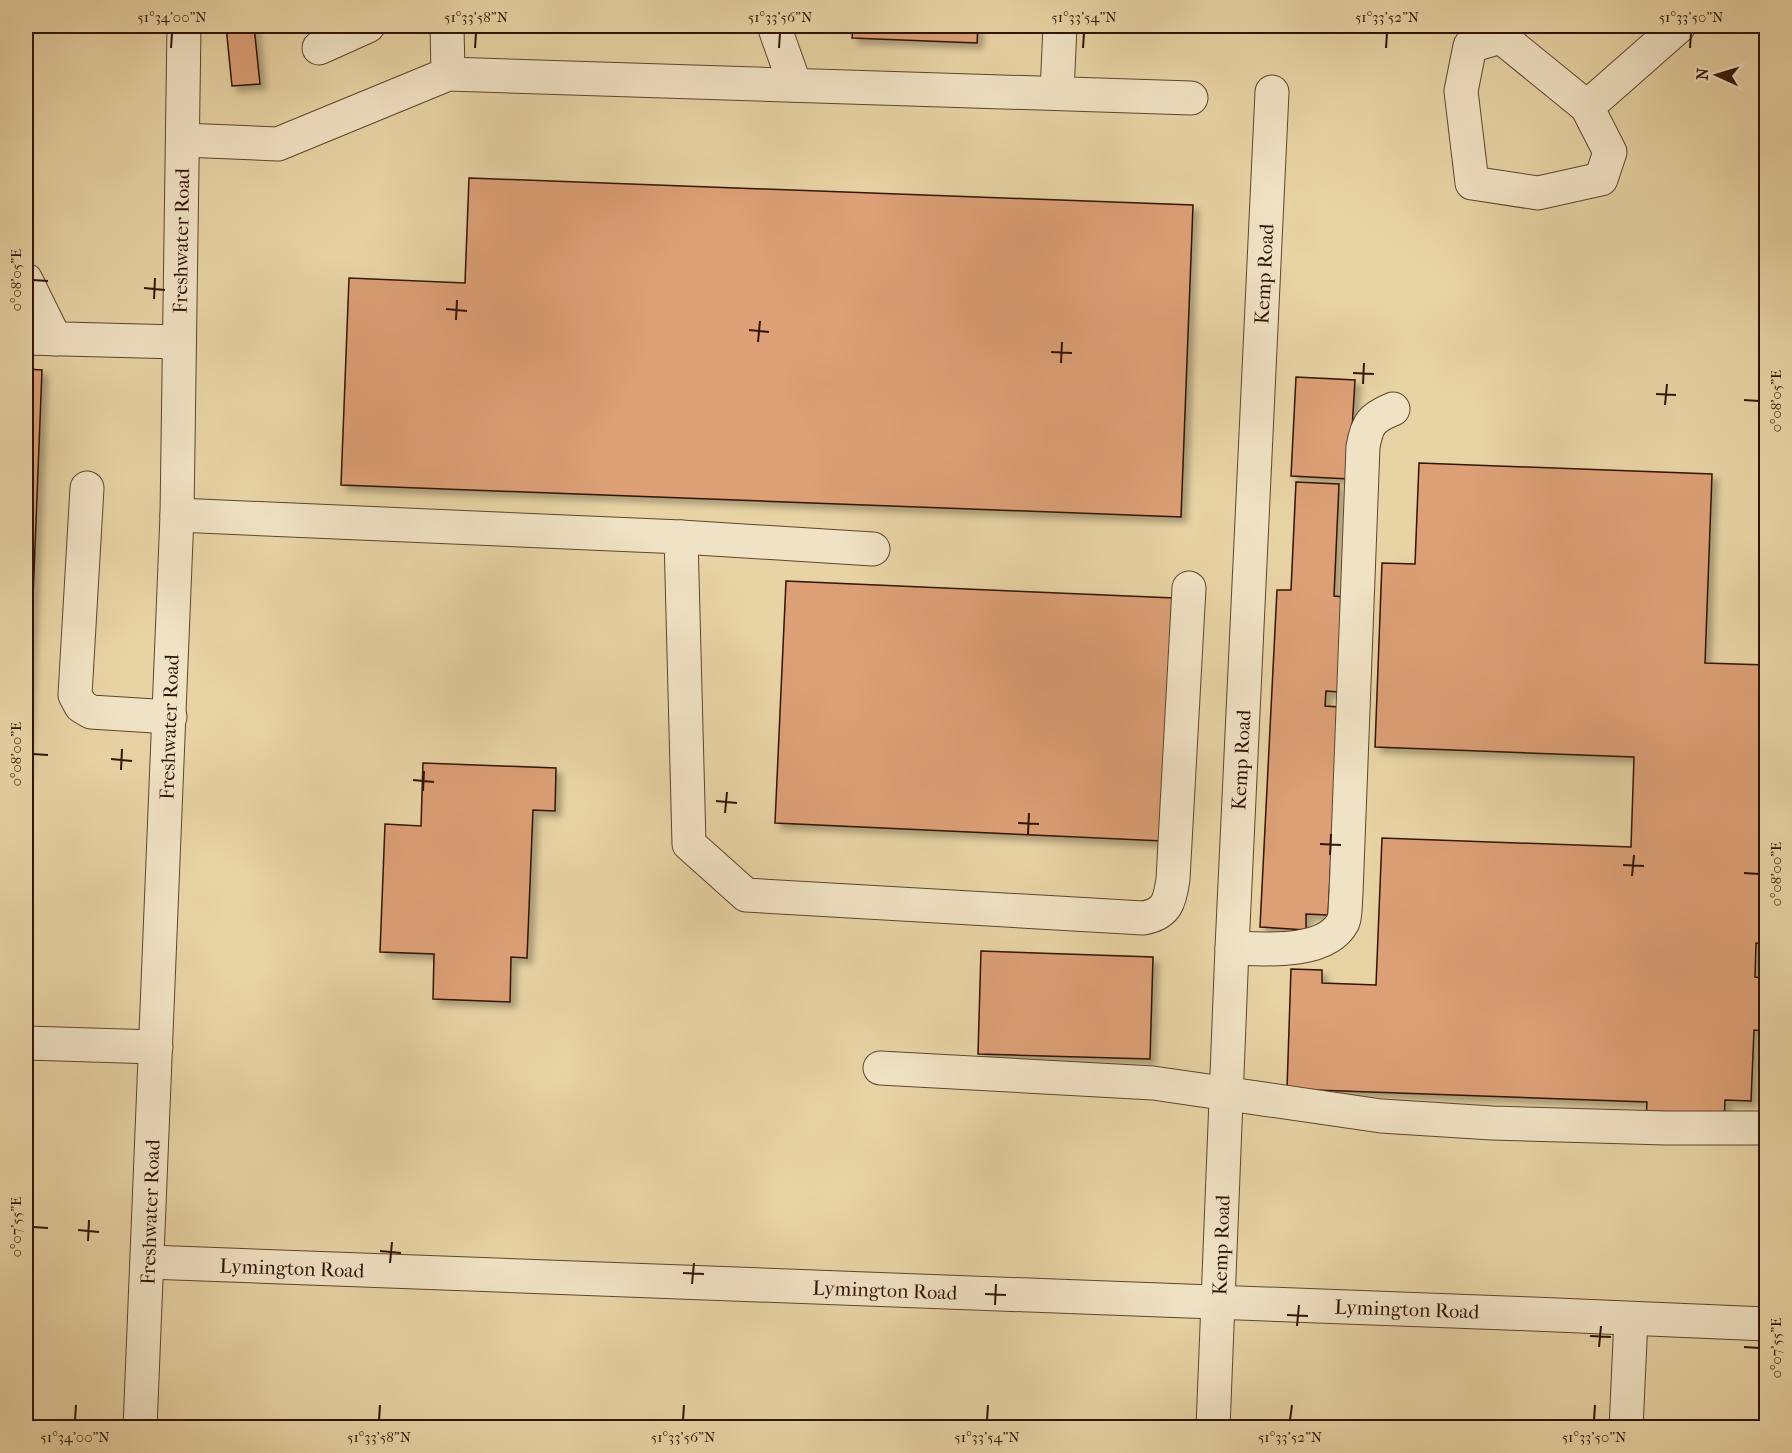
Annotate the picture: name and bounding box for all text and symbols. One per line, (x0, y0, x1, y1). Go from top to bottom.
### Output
text: 51°34'00"N (137, 8, 207, 26)
text: 51°33'58"N (444, 8, 509, 26)
text: 51°33'56"N (748, 8, 813, 26)
text: 51°33'54"N (1051, 8, 1117, 26)
text: 51°33'52"N (1355, 8, 1420, 26)
text: 51°33'50"N (1659, 8, 1724, 26)
north arrow (1687, 45, 1747, 105)
text: N (1693, 66, 1712, 81)
street label: Freshwater Road (169, 167, 194, 314)
street label: Kemp Road (1250, 222, 1279, 325)
text: 0°08'05"E (7, 249, 25, 311)
text: 0°08'05"E (1767, 370, 1785, 432)
street label: Freshwater Road (155, 653, 184, 800)
street label: Kemp Road (1227, 708, 1256, 811)
text: 0°08'00"E (7, 722, 25, 786)
text: 0°08'00"E (1767, 842, 1785, 906)
street label: Freshwater Road (136, 1138, 165, 1285)
street label: Kemp Road (1208, 1193, 1235, 1296)
text: 0°07'55"E (7, 1197, 25, 1257)
street label: Lymington Road (219, 1254, 366, 1283)
street label: Lymington Road (812, 1276, 959, 1305)
street label: Lymington Road (1334, 1295, 1481, 1324)
text: 0°07'55"E (1767, 1318, 1785, 1378)
text: 51°34'00"N (40, 1428, 110, 1446)
text: 51°33'58"N (347, 1428, 412, 1446)
text: 51°33'56"N (651, 1428, 716, 1446)
text: 51°33'54"N (954, 1428, 1020, 1446)
text: 51°33'52"N (1258, 1428, 1323, 1446)
text: 51°33'50"N (1562, 1428, 1627, 1446)

